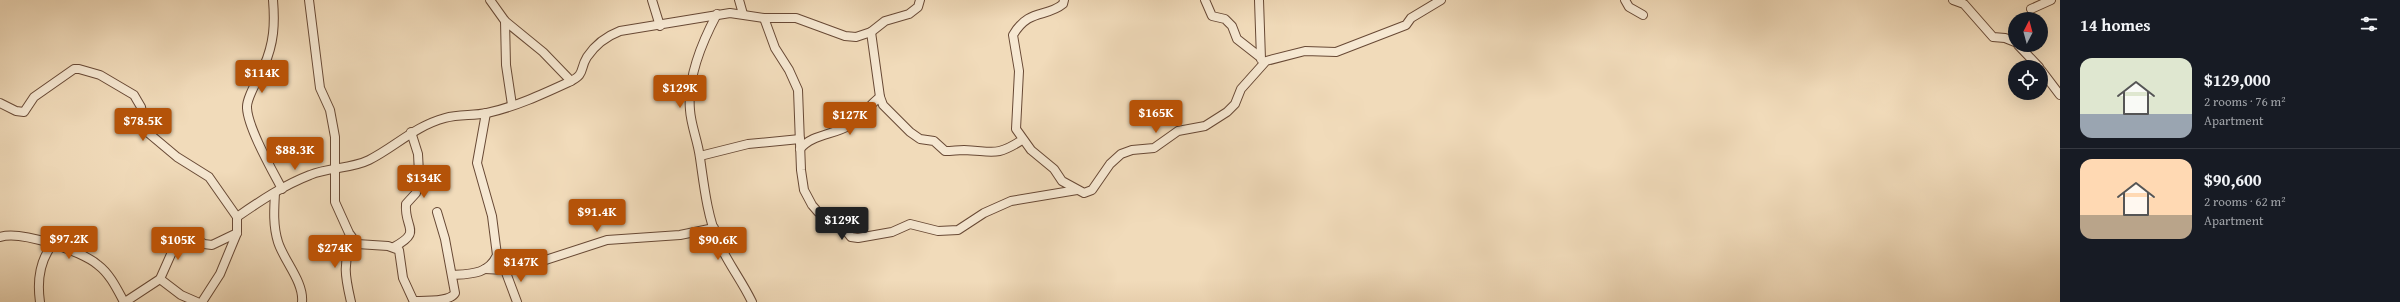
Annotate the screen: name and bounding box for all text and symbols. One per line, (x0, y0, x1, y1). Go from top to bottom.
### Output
north arrow (2008, 12, 2048, 52)
map controls (2008, 12, 2048, 100)
text: 14 homes (2080, 12, 2151, 37)
icon: filters (2358, 13, 2380, 35)
pin: $114K (234, 60, 290, 94)
button: locate (2008, 60, 2048, 100)
text: $114K (244, 63, 280, 82)
text: $129,000 (2204, 67, 2270, 92)
icon: home (2112, 74, 2160, 122)
pin: $129K (652, 75, 708, 109)
text: $129K (662, 78, 698, 97)
text: 2 rooms · 76 m² (2204, 92, 2286, 111)
pin: $165K (1128, 100, 1184, 134)
pin: $127K (822, 102, 878, 136)
text: $165K (1138, 103, 1174, 122)
text: $127K (832, 105, 868, 124)
pin: $78.5K (110, 108, 176, 142)
text: $78.5K (124, 111, 162, 130)
text: Apartment (2204, 111, 2264, 130)
pin: $88.3K (262, 137, 328, 171)
text: $88.3K (276, 140, 314, 159)
pin: $134K (396, 165, 452, 199)
text: $90,600 (2204, 167, 2262, 192)
text: $134K (406, 168, 442, 187)
icon: home (2112, 175, 2160, 223)
text: 2 rooms · 62 m² (2204, 192, 2286, 211)
pin: $91.4K (564, 199, 630, 233)
text: $91.4K (578, 202, 616, 221)
pin: $129K (814, 207, 870, 241)
text: $129K (824, 210, 860, 229)
text: Apartment (2204, 211, 2264, 230)
pin: $97.2K (36, 226, 102, 260)
pin: $105K (150, 227, 206, 261)
pin: $90.6K (685, 227, 751, 261)
text: $97.2K (50, 229, 88, 248)
text: $105K (160, 230, 196, 249)
text: $90.6K (699, 230, 737, 249)
pin: $274K (307, 235, 363, 269)
text: $274K (317, 238, 353, 257)
pin: $147K (493, 249, 549, 283)
text: $147K (503, 252, 539, 271)

